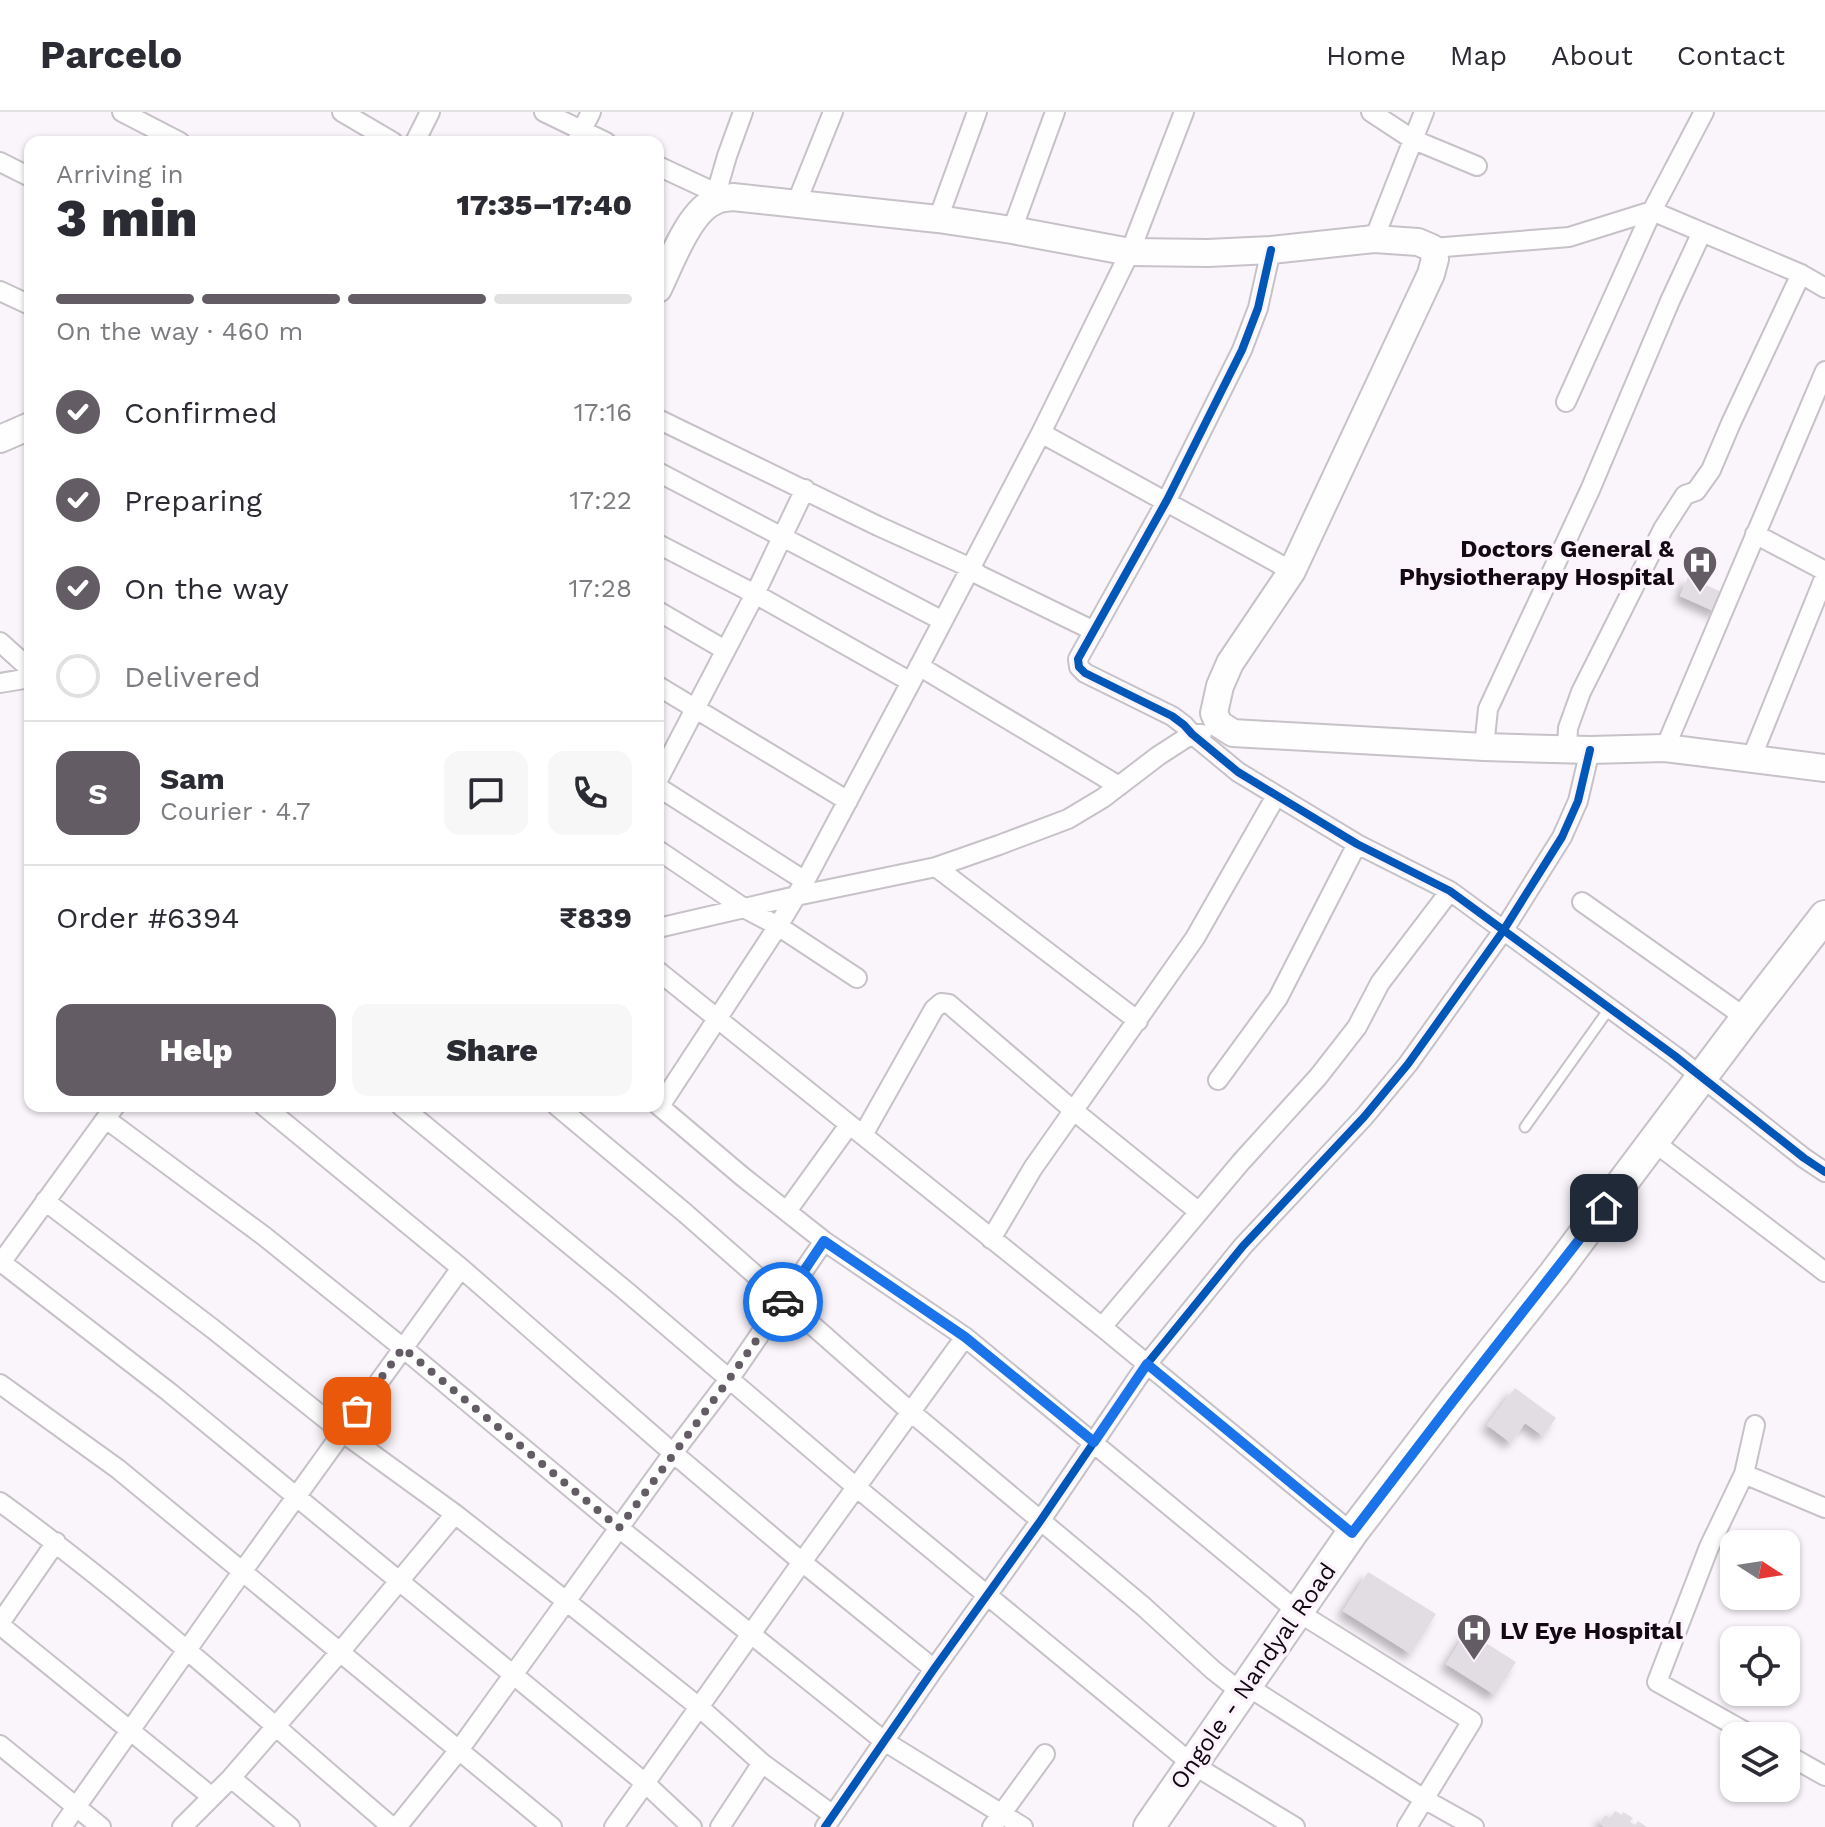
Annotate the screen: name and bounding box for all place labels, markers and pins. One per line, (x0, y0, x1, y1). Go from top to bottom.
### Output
place label: Doctors General & Physiotherapy Hospital (1399, 535, 1674, 591)
hospital icon: Doctors General & Physiotherapy Hospital (1681, 544, 1719, 594)
pin (1570, 1174, 1638, 1242)
pin (323, 1377, 391, 1445)
hospital icon: LV Eye Hospital (1455, 1612, 1493, 1662)
place label: LV Eye Hospital (1500, 1617, 1683, 1645)

